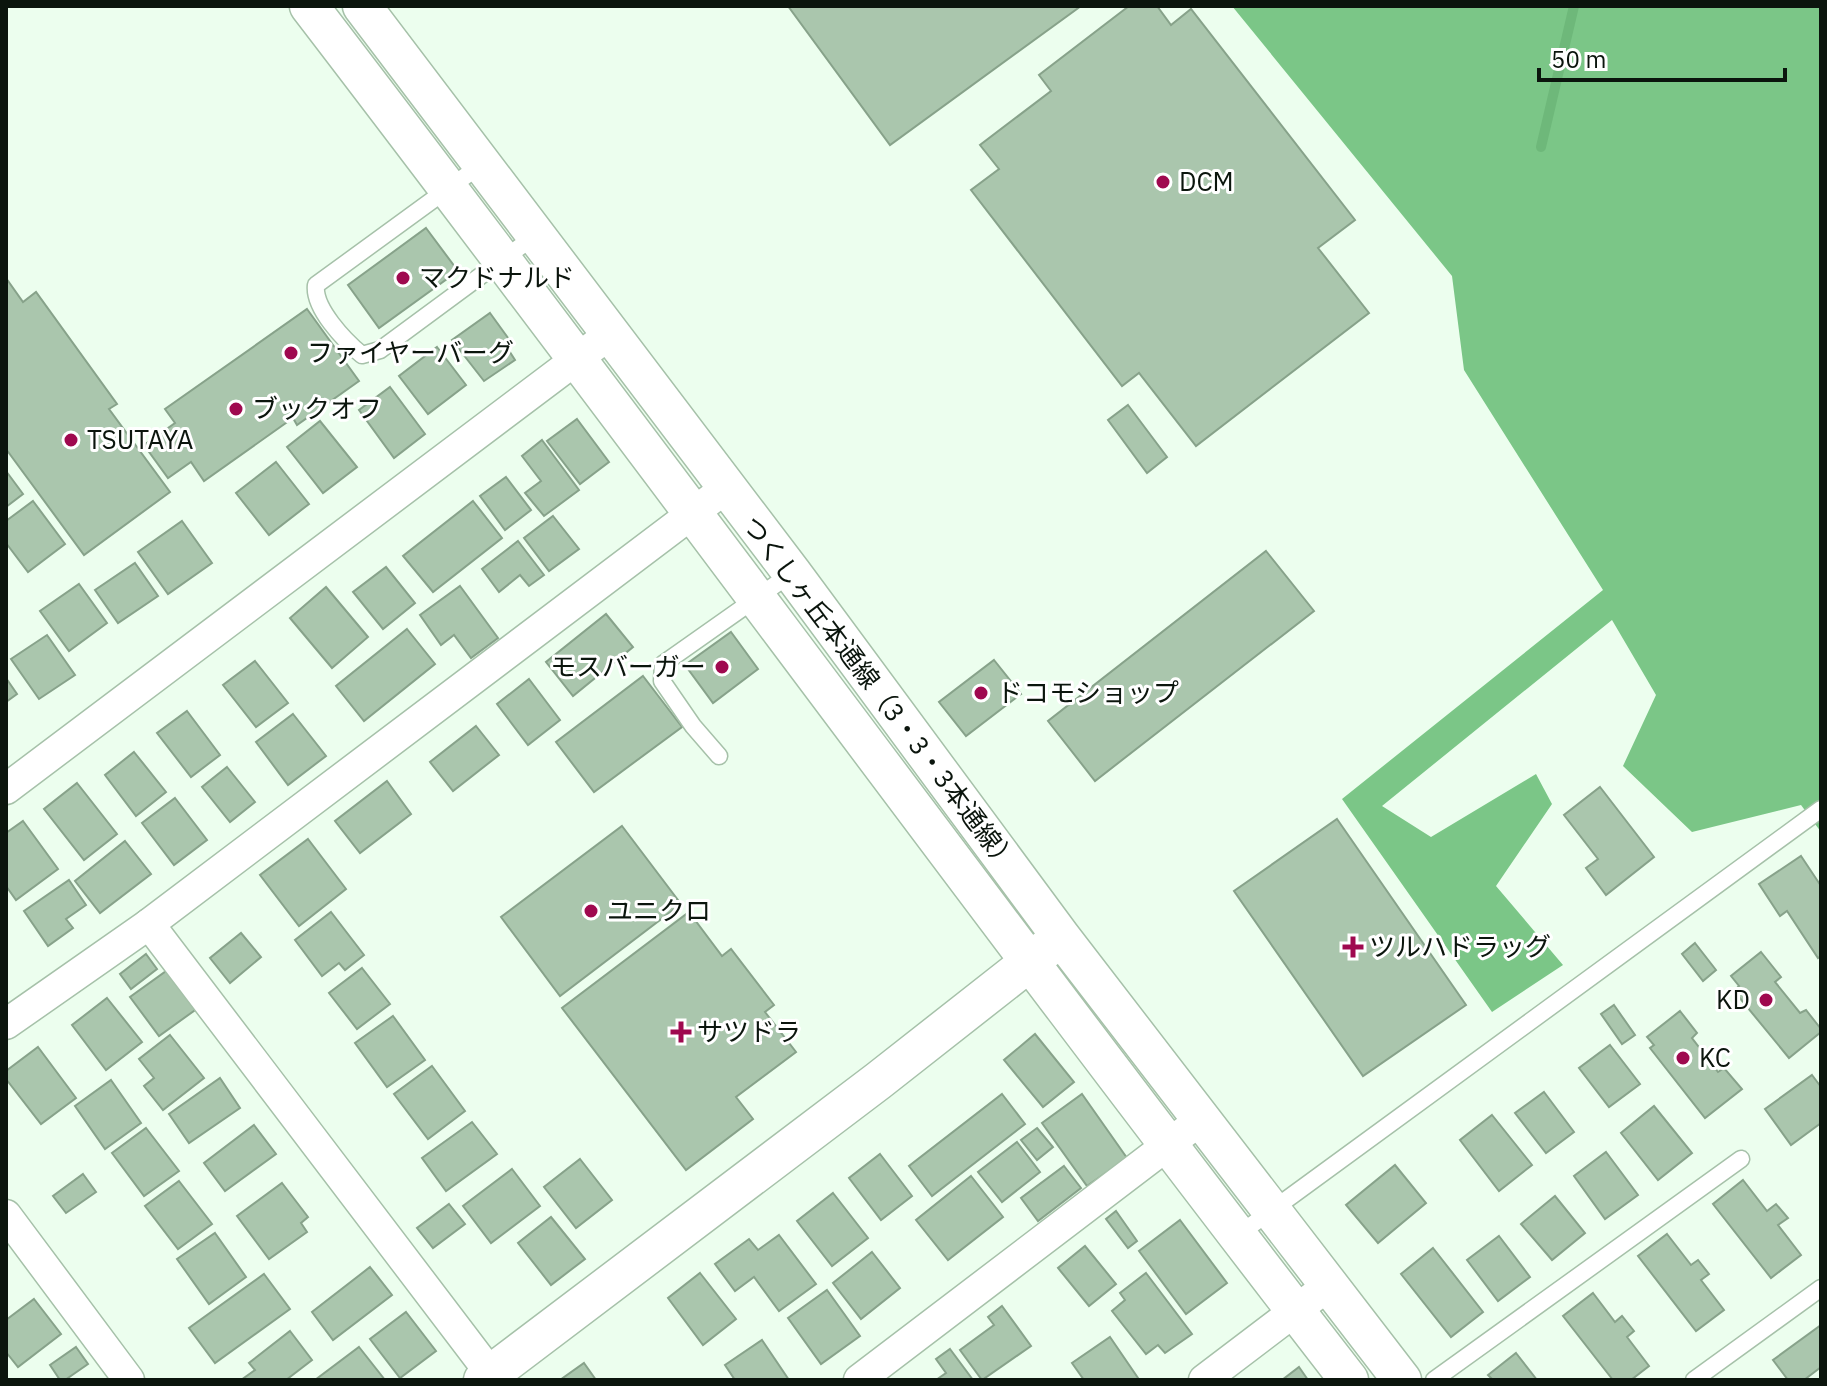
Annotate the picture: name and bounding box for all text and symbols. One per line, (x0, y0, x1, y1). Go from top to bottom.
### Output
scale bar (1539, 32, 1785, 82)
text: 50 m (1551, 43, 1606, 75)
place label: DCM (1179, 164, 1234, 198)
marker: DCM (1154, 173, 1172, 191)
place label: マクドナルド (419, 260, 575, 294)
marker: マクドナルド (394, 269, 412, 287)
place label: ファイヤーバーグ (307, 335, 514, 369)
marker: ファイヤーバーグ (282, 344, 300, 362)
place label: ブックオフ (252, 391, 382, 425)
marker: ブックオフ (227, 400, 245, 418)
place label: TSUTAYA (87, 422, 194, 456)
marker: TSUTAYA (62, 431, 80, 449)
street label: つくしヶ丘本通線（3・3・3本通線） (736, 509, 1026, 878)
place label: モスバーガー (550, 649, 706, 683)
marker: モスバーガー (713, 658, 731, 676)
place label: ドコモショップ (997, 675, 1179, 709)
marker: ドコモショップ (972, 684, 990, 702)
place label: ユニクロ (607, 893, 711, 927)
marker: ユニクロ (582, 902, 600, 920)
place label: ツルハドラッグ (1369, 929, 1551, 963)
marker: ツルハドラッグ (1344, 938, 1362, 956)
place label: KD (1716, 982, 1750, 1016)
marker: KD (1757, 991, 1775, 1009)
place label: サツドラ (697, 1014, 801, 1048)
marker: サツドラ (672, 1023, 690, 1041)
place label: KC (1699, 1040, 1731, 1074)
marker: KC (1674, 1049, 1692, 1067)

